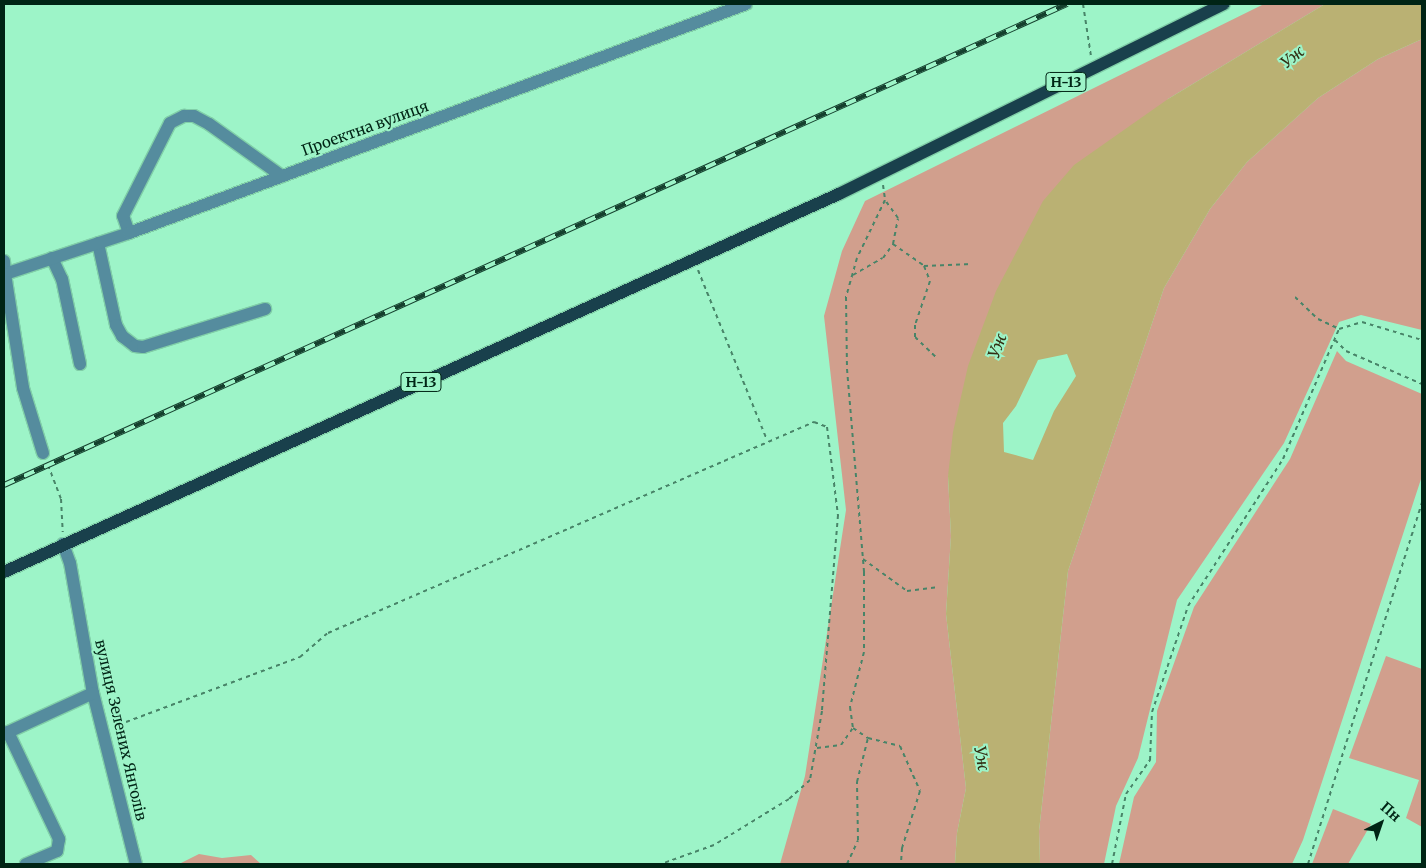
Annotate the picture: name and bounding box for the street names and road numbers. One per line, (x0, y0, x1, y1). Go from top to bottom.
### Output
road number: Н-13 (1045, 70, 1087, 94)
street label: Проектна вулиця (299, 97, 431, 159)
road number: Н-13 (400, 371, 442, 394)
street label: вулиця Зелених Янголів (91, 638, 151, 822)

